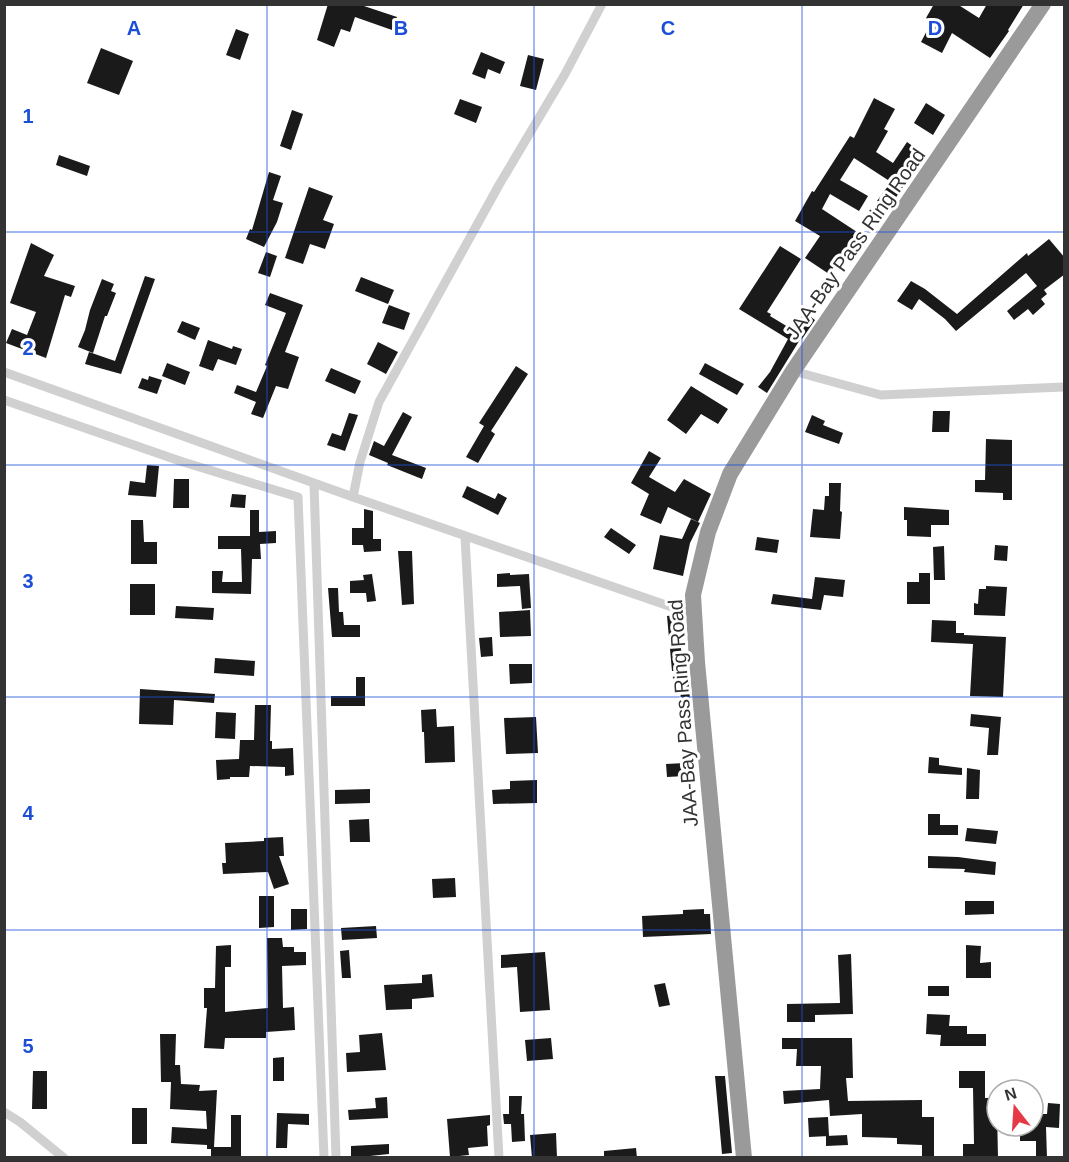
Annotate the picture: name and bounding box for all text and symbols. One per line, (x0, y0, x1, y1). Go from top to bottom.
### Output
text: A (127, 17, 141, 39)
text: B (394, 17, 408, 39)
text: C (661, 17, 675, 39)
text: D (928, 17, 942, 39)
text: 1 (22, 105, 34, 127)
street label: JAA-Bay Pass Ring Road (781, 144, 929, 344)
text: 2 (22, 337, 34, 359)
text: 3 (22, 570, 34, 592)
street label: JAA-Bay Pass Ring Road (664, 599, 702, 827)
text: 4 (22, 802, 34, 824)
text: 5 (22, 1035, 34, 1057)
north arrow (985, 1078, 1045, 1138)
text: N (1003, 1084, 1019, 1104)

